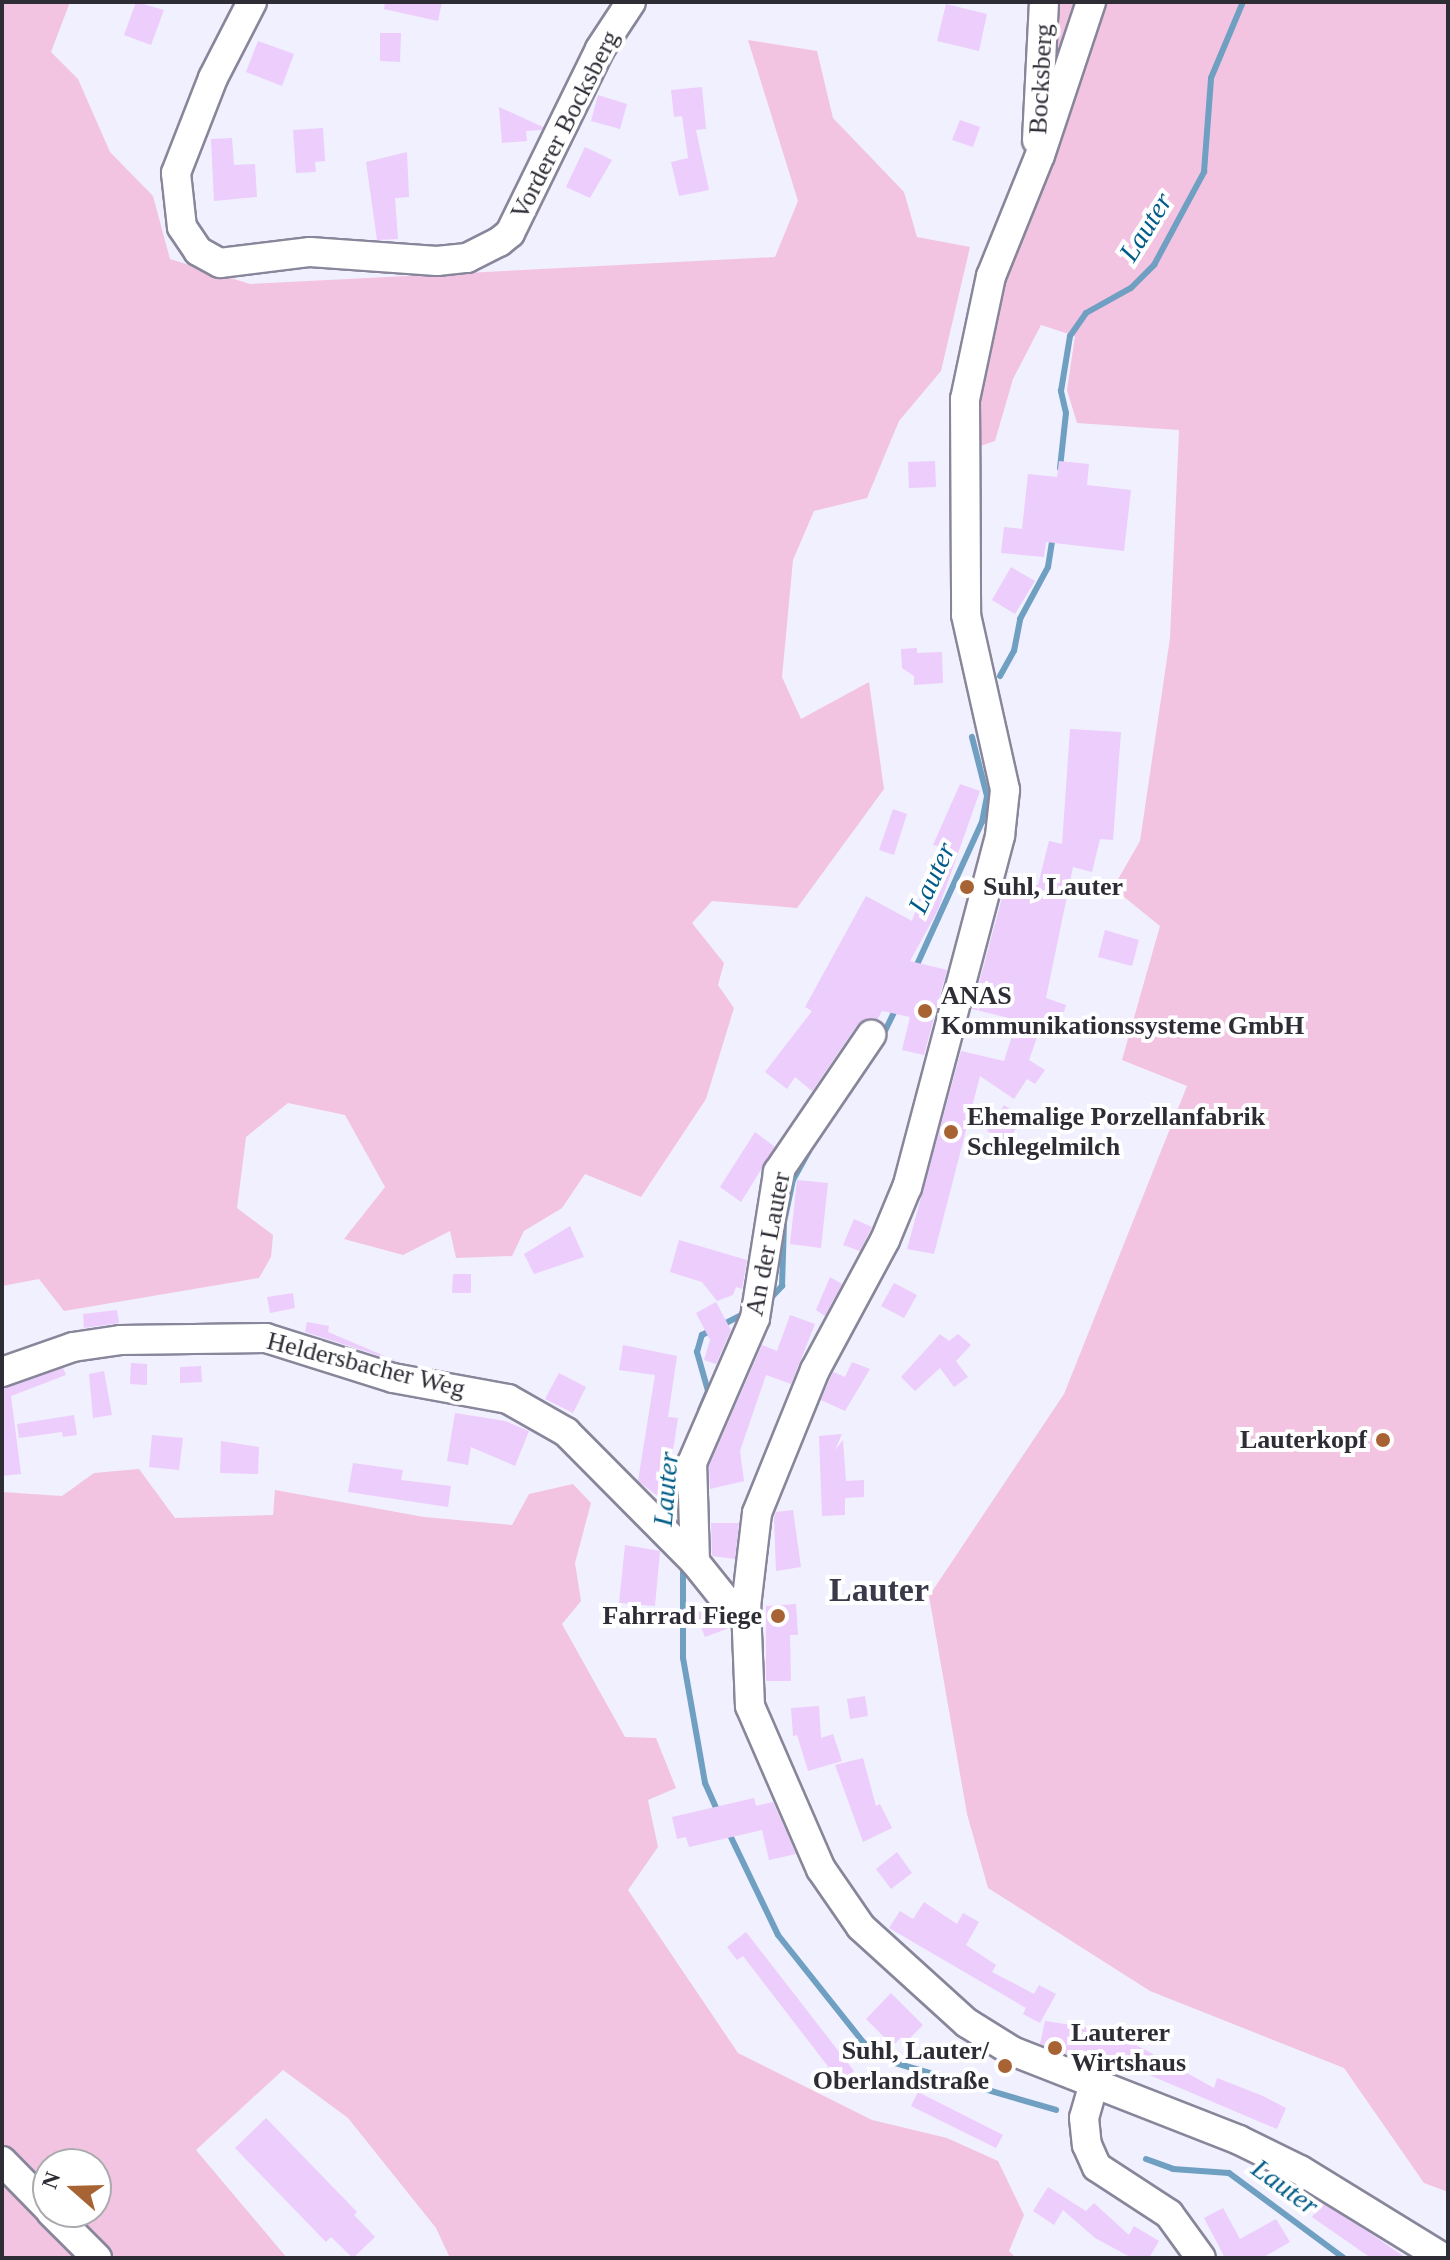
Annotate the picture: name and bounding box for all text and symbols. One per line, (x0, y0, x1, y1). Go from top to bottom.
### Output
street label: Bocksberg (1023, 23, 1059, 135)
street label: Vorderer Bocksberg (504, 25, 626, 225)
water label: Lauter (1112, 186, 1180, 268)
water label: Lauter (901, 837, 963, 919)
place label: Suhl, Lauter (983, 871, 1123, 903)
marker: Suhl, Lauter (958, 878, 976, 896)
place label: ANAS Kommunikationssysteme GmbH (941, 980, 1304, 1042)
marker: ANAS Kommunikationssysteme GmbH (916, 1002, 934, 1020)
place label: Ehemalige Porzellanfabrik Schlegelmilch (967, 1101, 1265, 1162)
marker: Ehemalige Porzellanfabrik Schlegelmilch (942, 1123, 960, 1141)
street label: An der Lauter (739, 1169, 797, 1319)
street label: Heldersbacher Weg (263, 1325, 469, 1405)
place label: Lauterkopf (1240, 1424, 1367, 1456)
marker: Lauterkopf (1374, 1431, 1392, 1449)
water label: Lauter (646, 1450, 686, 1528)
district label: Lauter (829, 1570, 929, 1610)
place label: Fahrrad Fiege (602, 1600, 762, 1632)
marker: Fahrrad Fiege (769, 1607, 787, 1625)
place label: Lauterer Wirtshaus (1071, 2017, 1186, 2078)
place label: Suhl, Lauter/ Oberlandstraße (813, 2035, 989, 2096)
marker: Lauterer Wirtshaus (1046, 2039, 1064, 2057)
marker: Suhl, Lauter/ Oberlandstraße (996, 2057, 1014, 2075)
north arrow (32, 2148, 112, 2228)
water label: Lauter (1245, 2151, 1325, 2223)
text: N (36, 2169, 65, 2192)

